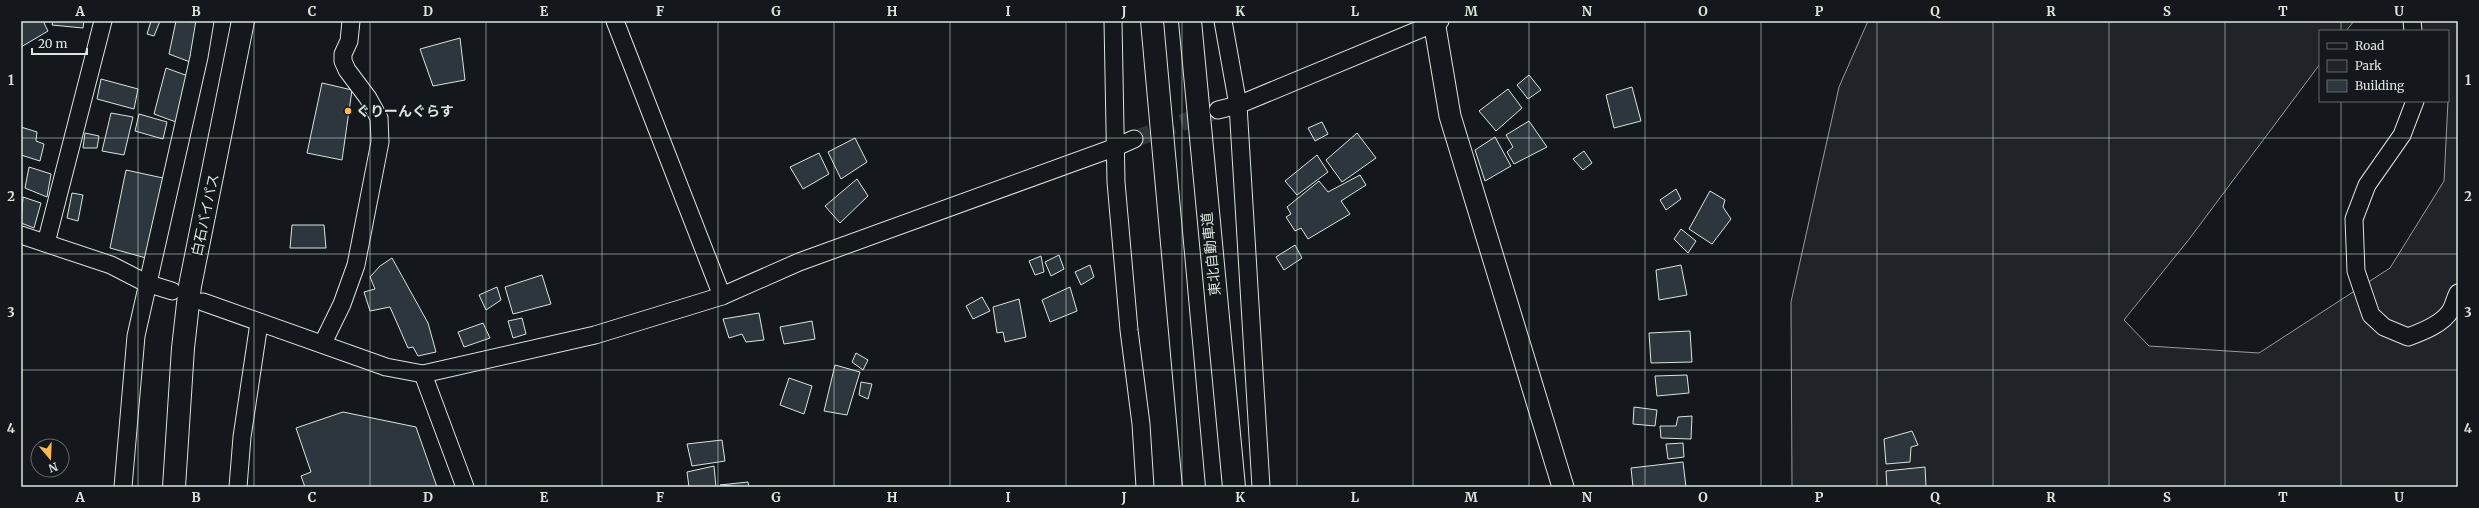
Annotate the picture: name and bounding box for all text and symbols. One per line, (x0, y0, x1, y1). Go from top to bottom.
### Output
text: A (74, 3, 85, 20)
text: B (191, 3, 201, 20)
text: C (308, 3, 317, 20)
text: D (423, 3, 433, 20)
text: E (540, 3, 549, 20)
text: F (656, 3, 664, 20)
text: G (771, 3, 781, 20)
text: H (887, 3, 898, 20)
text: I (1005, 3, 1011, 20)
text: J (1120, 3, 1127, 20)
text: K (1235, 3, 1245, 20)
text: L (1351, 3, 1360, 20)
text: M (1464, 3, 1478, 20)
text: N (1582, 3, 1593, 20)
text: O (1698, 3, 1708, 20)
text: P (1815, 3, 1824, 20)
text: Q (1930, 3, 1941, 20)
text: R (2046, 3, 2056, 20)
text: S (2163, 3, 2171, 20)
text: T (2278, 3, 2288, 20)
text: U (2394, 3, 2404, 20)
scale bar (32, 30, 87, 56)
legend (2319, 30, 2449, 102)
text: 20 m (38, 36, 67, 51)
text: Road (2355, 38, 2384, 53)
text: Park (2355, 58, 2382, 73)
text: 1 (8, 72, 14, 89)
text: 1 (2465, 72, 2471, 89)
text: Building (2355, 78, 2405, 93)
place label: ぐりーんぐらす (356, 102, 454, 120)
marker: ぐりーんぐらす (343, 106, 353, 116)
street label: 白石バイパス (187, 172, 223, 258)
text: 2 (7, 188, 15, 205)
text: 2 (2464, 188, 2472, 205)
street label: 東北自動車道 (1198, 211, 1224, 297)
text: 3 (7, 304, 15, 321)
text: 3 (2464, 304, 2472, 321)
text: 4 (7, 420, 16, 437)
text: 4 (2464, 420, 2473, 437)
north arrow (30, 438, 70, 478)
text: N (47, 459, 60, 476)
text: A (74, 489, 85, 506)
text: B (191, 489, 201, 506)
text: C (308, 489, 317, 506)
text: D (423, 489, 433, 506)
text: E (540, 489, 549, 506)
text: F (656, 489, 664, 506)
text: G (771, 489, 781, 506)
text: H (887, 489, 898, 506)
text: I (1005, 489, 1011, 506)
text: J (1120, 489, 1127, 506)
text: K (1235, 489, 1245, 506)
text: L (1351, 489, 1360, 506)
text: M (1464, 489, 1478, 506)
text: N (1582, 489, 1593, 506)
text: O (1698, 489, 1708, 506)
text: P (1815, 489, 1824, 506)
text: Q (1930, 489, 1941, 506)
text: R (2046, 489, 2056, 506)
text: S (2163, 489, 2171, 506)
text: T (2278, 489, 2288, 506)
text: U (2394, 489, 2404, 506)

